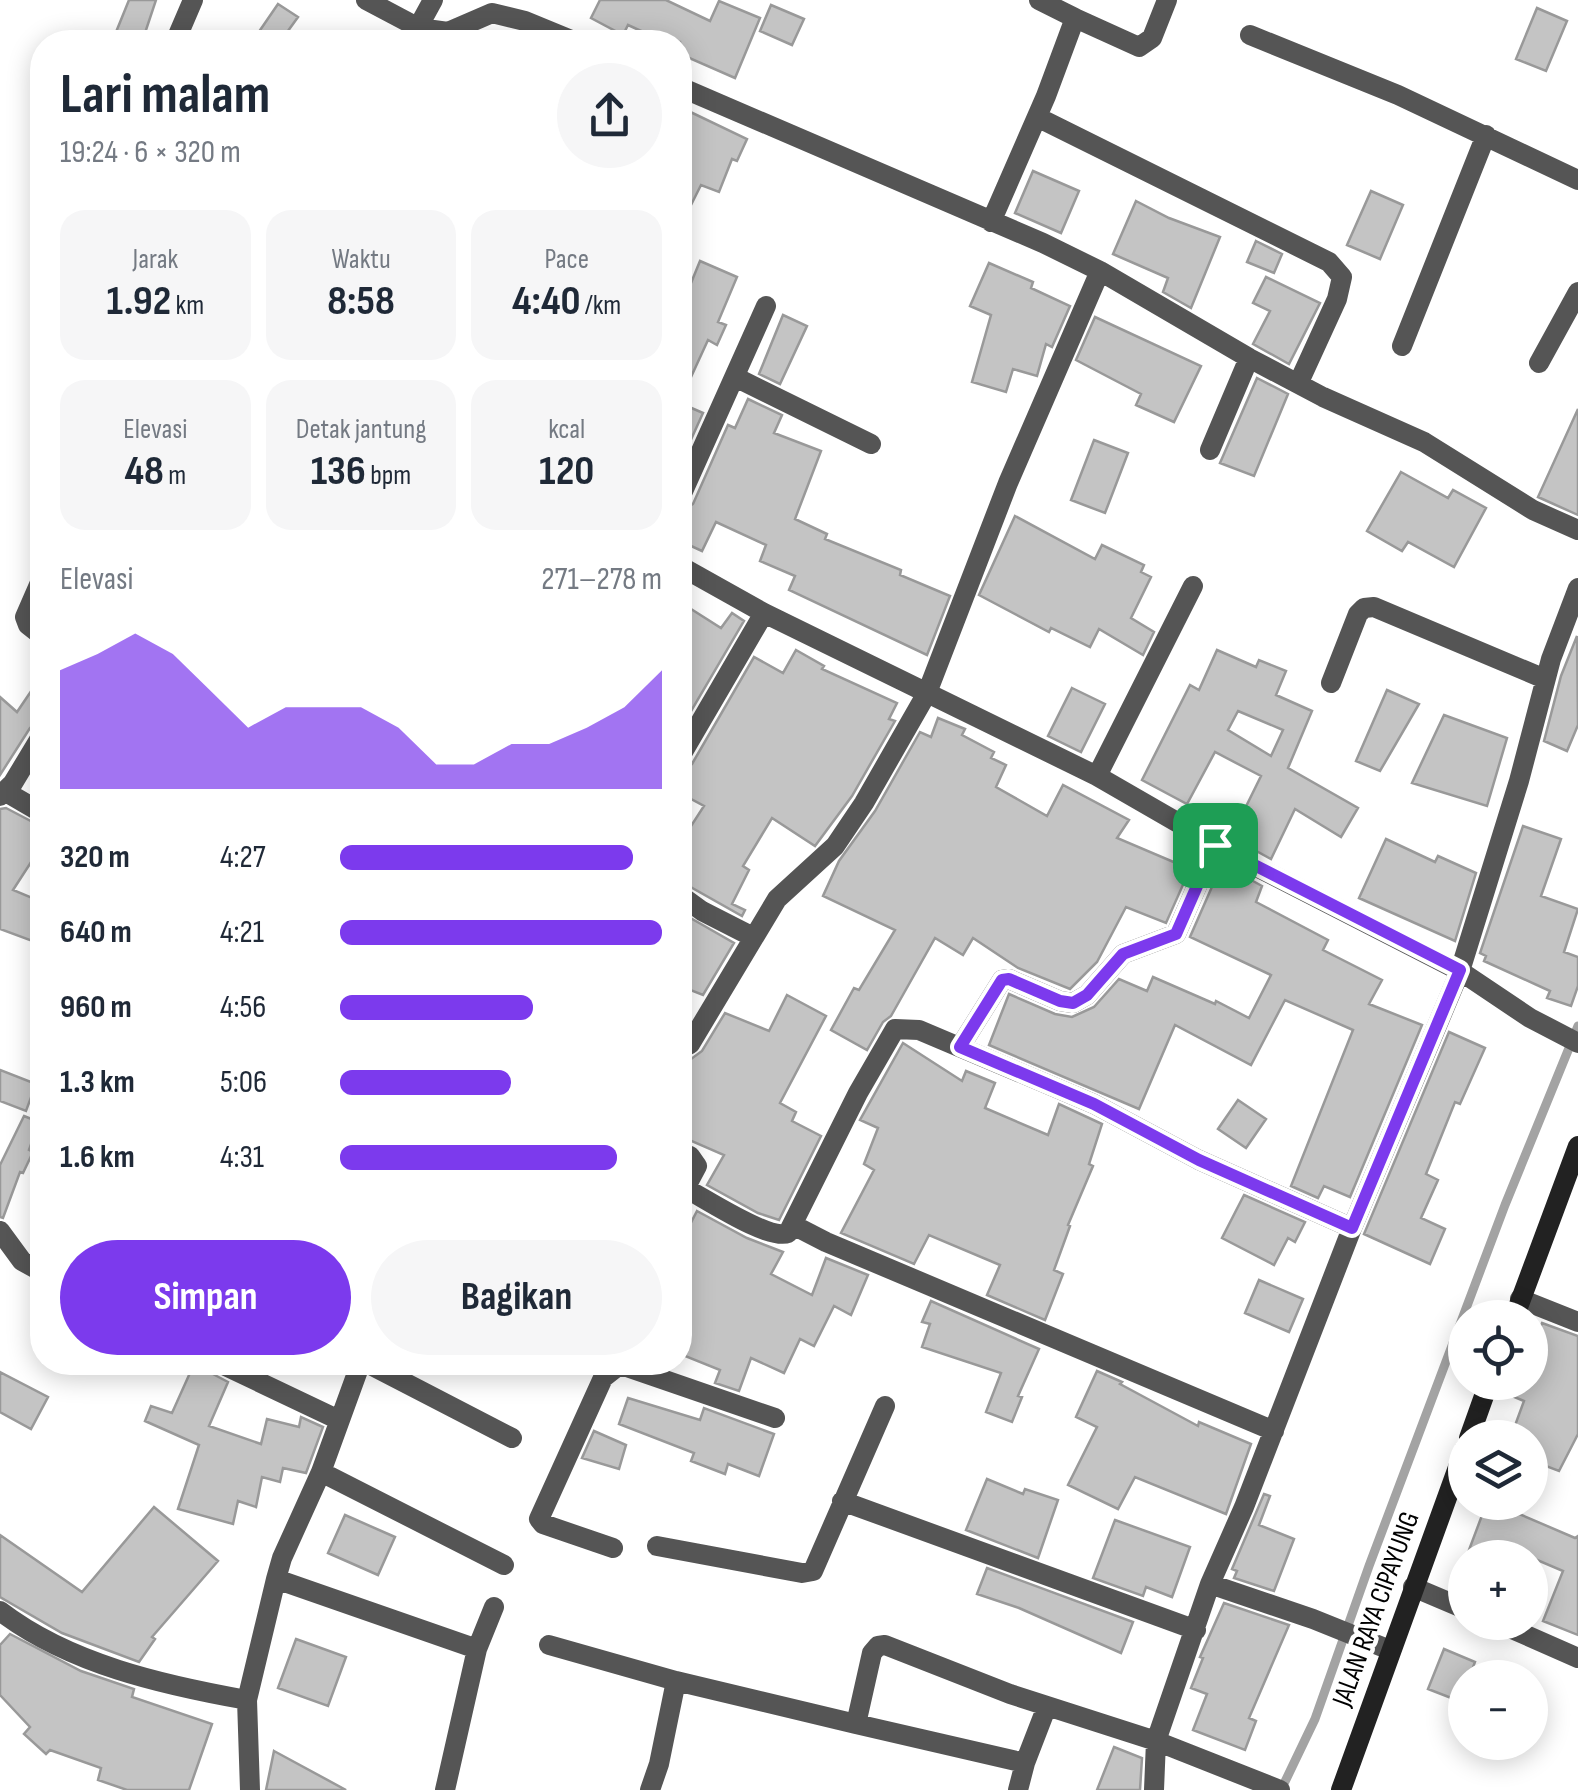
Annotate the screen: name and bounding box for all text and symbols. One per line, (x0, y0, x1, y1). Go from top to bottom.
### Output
text: Lari malam (60, 62, 270, 129)
button: share (557, 63, 662, 168)
text: 19:24 · 6 × 320 m (60, 133, 241, 172)
text: Jarak (133, 243, 178, 276)
text: Waktu (331, 243, 391, 276)
text: Pace (544, 243, 589, 276)
text: 1.92 (106, 276, 171, 327)
text: 8:58 (327, 276, 395, 327)
text: 4:40 (512, 276, 580, 327)
text: km (171, 289, 204, 322)
text: /km (580, 289, 621, 322)
text: Elevasi (123, 413, 187, 446)
text: Detak jantung (296, 413, 426, 446)
text: kcal (548, 413, 585, 446)
text: 48 (124, 446, 164, 497)
text: 136 (311, 446, 366, 497)
text: 120 (539, 446, 594, 497)
text: m (164, 459, 186, 492)
text: bpm (366, 459, 411, 492)
text: Elevasi (60, 560, 133, 599)
text: 271–278 m (541, 560, 662, 599)
pin (1173, 803, 1258, 888)
icon: arrive (1188, 818, 1243, 873)
text: 320 m (60, 838, 130, 877)
text: 4:27 (220, 838, 265, 877)
text: 640 m (60, 913, 132, 952)
text: 4:21 (220, 913, 264, 952)
text: 960 m (60, 988, 132, 1027)
text: 4:56 (220, 988, 266, 1027)
text: 1.3 km (60, 1063, 135, 1102)
text: 5:06 (220, 1063, 267, 1102)
text: 1.6 km (60, 1138, 135, 1177)
text: 4:31 (220, 1138, 264, 1177)
button: Simpan (60, 1240, 351, 1355)
button: Bagikan (371, 1240, 662, 1355)
map controls (1448, 1300, 1548, 1760)
button: locate (1448, 1300, 1548, 1400)
button: layers (1448, 1420, 1548, 1520)
street label: JALAN RAYA CIPAYUNG (1325, 1507, 1426, 1712)
button: + (1448, 1540, 1548, 1640)
button: − (1448, 1660, 1548, 1760)

